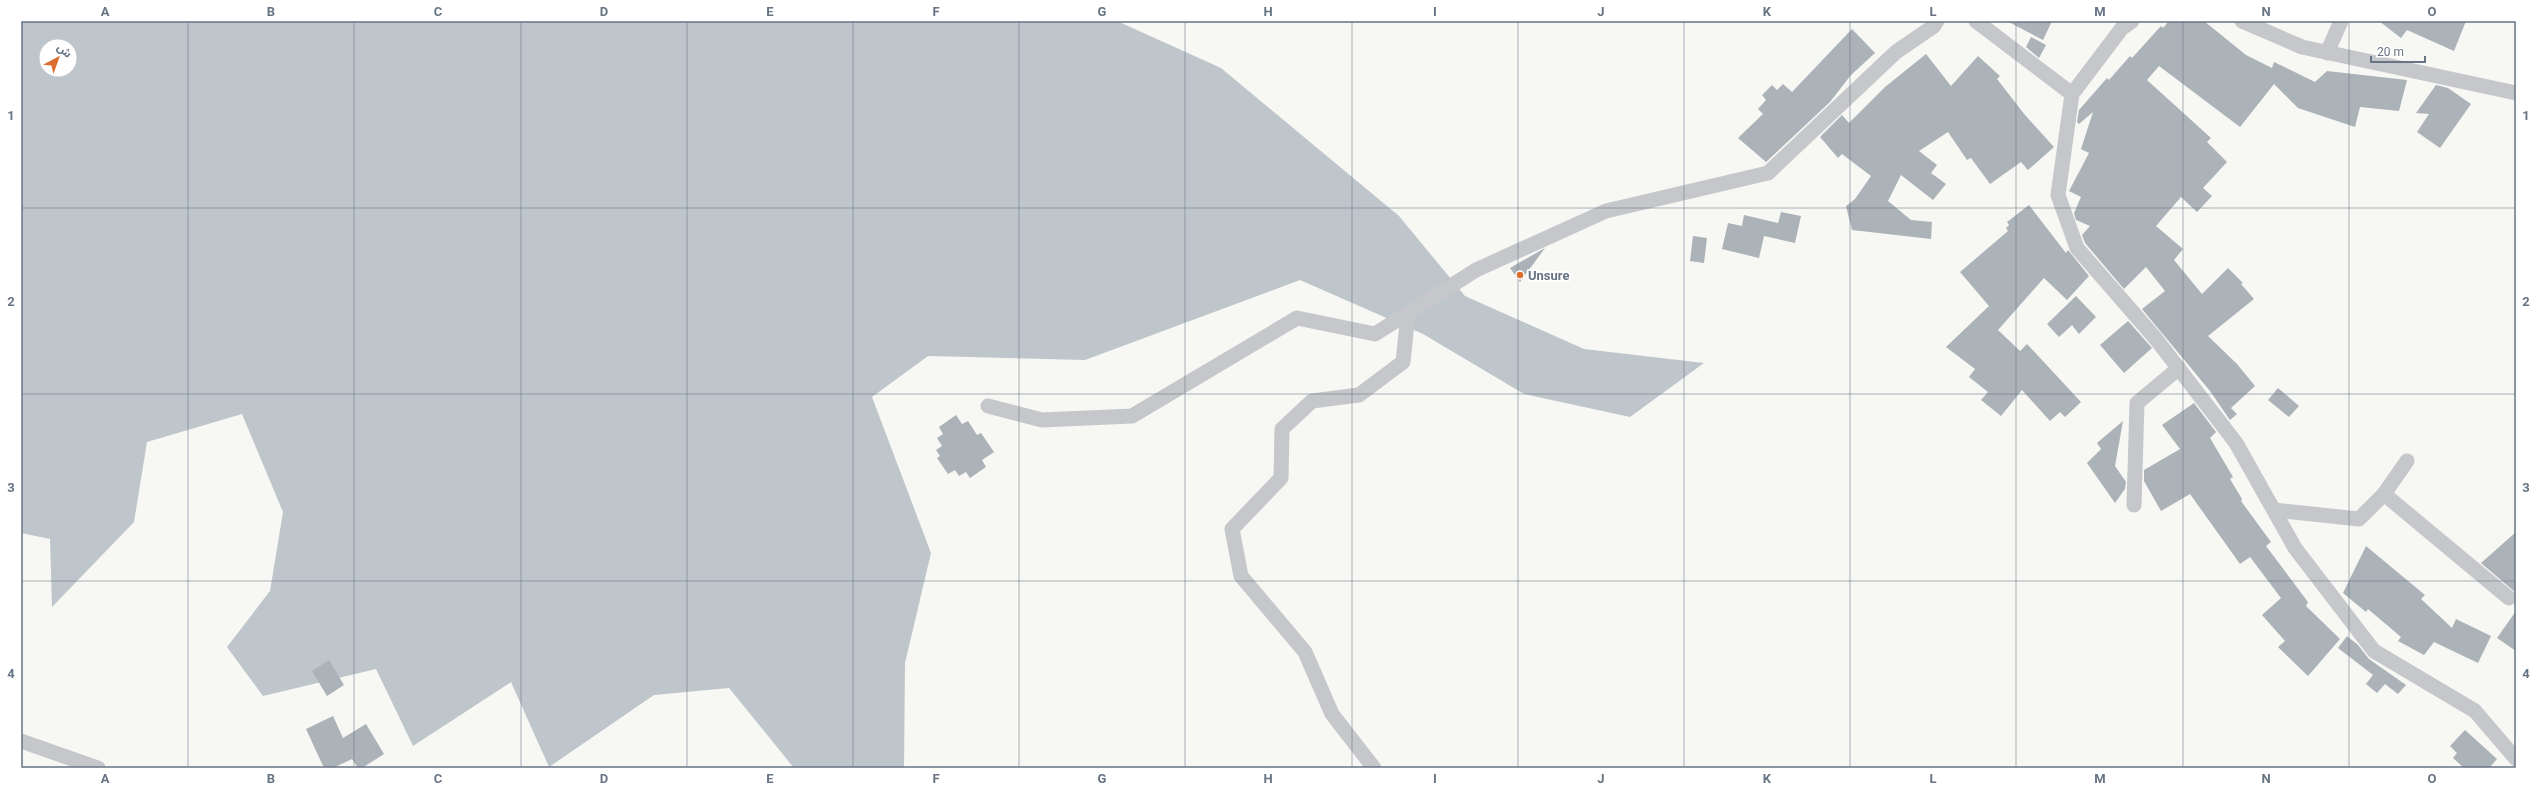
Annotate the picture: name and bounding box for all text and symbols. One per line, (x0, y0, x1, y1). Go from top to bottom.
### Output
text: A (101, 4, 110, 19)
text: B (267, 4, 275, 19)
text: C (434, 4, 443, 19)
text: D (600, 4, 608, 19)
text: E (766, 4, 774, 19)
text: F (932, 4, 940, 19)
text: G (1098, 4, 1107, 19)
text: H (1263, 4, 1273, 19)
text: I (1433, 4, 1437, 19)
text: J (1597, 4, 1605, 19)
text: K (1763, 4, 1772, 19)
text: L (1929, 4, 1937, 19)
text: M (2094, 4, 2106, 19)
text: N (2261, 4, 2271, 19)
text: O (2428, 4, 2437, 19)
north arrow (38, 38, 78, 78)
scale bar (2371, 38, 2425, 64)
text: ش (54, 41, 74, 61)
text: 20 m (2377, 45, 2404, 59)
text: 1 (7, 108, 15, 123)
text: 1 (2522, 108, 2530, 123)
place label: Unsure (1528, 268, 1569, 283)
marker: Unsure (1515, 270, 1525, 280)
text: 2 (7, 294, 15, 309)
text: 2 (2522, 294, 2530, 309)
text: 3 (7, 480, 15, 495)
text: 3 (2522, 480, 2530, 495)
text: 4 (7, 666, 15, 681)
text: 4 (2522, 666, 2530, 681)
text: A (101, 771, 110, 786)
text: B (267, 771, 275, 786)
text: C (434, 771, 443, 786)
text: D (600, 771, 608, 786)
text: E (766, 771, 774, 786)
text: F (932, 771, 940, 786)
text: G (1098, 771, 1107, 786)
text: H (1263, 771, 1273, 786)
text: I (1433, 771, 1437, 786)
text: J (1597, 771, 1605, 786)
text: K (1763, 771, 1772, 786)
text: L (1929, 771, 1937, 786)
text: M (2094, 771, 2106, 786)
text: N (2261, 771, 2271, 786)
text: O (2428, 771, 2437, 786)

